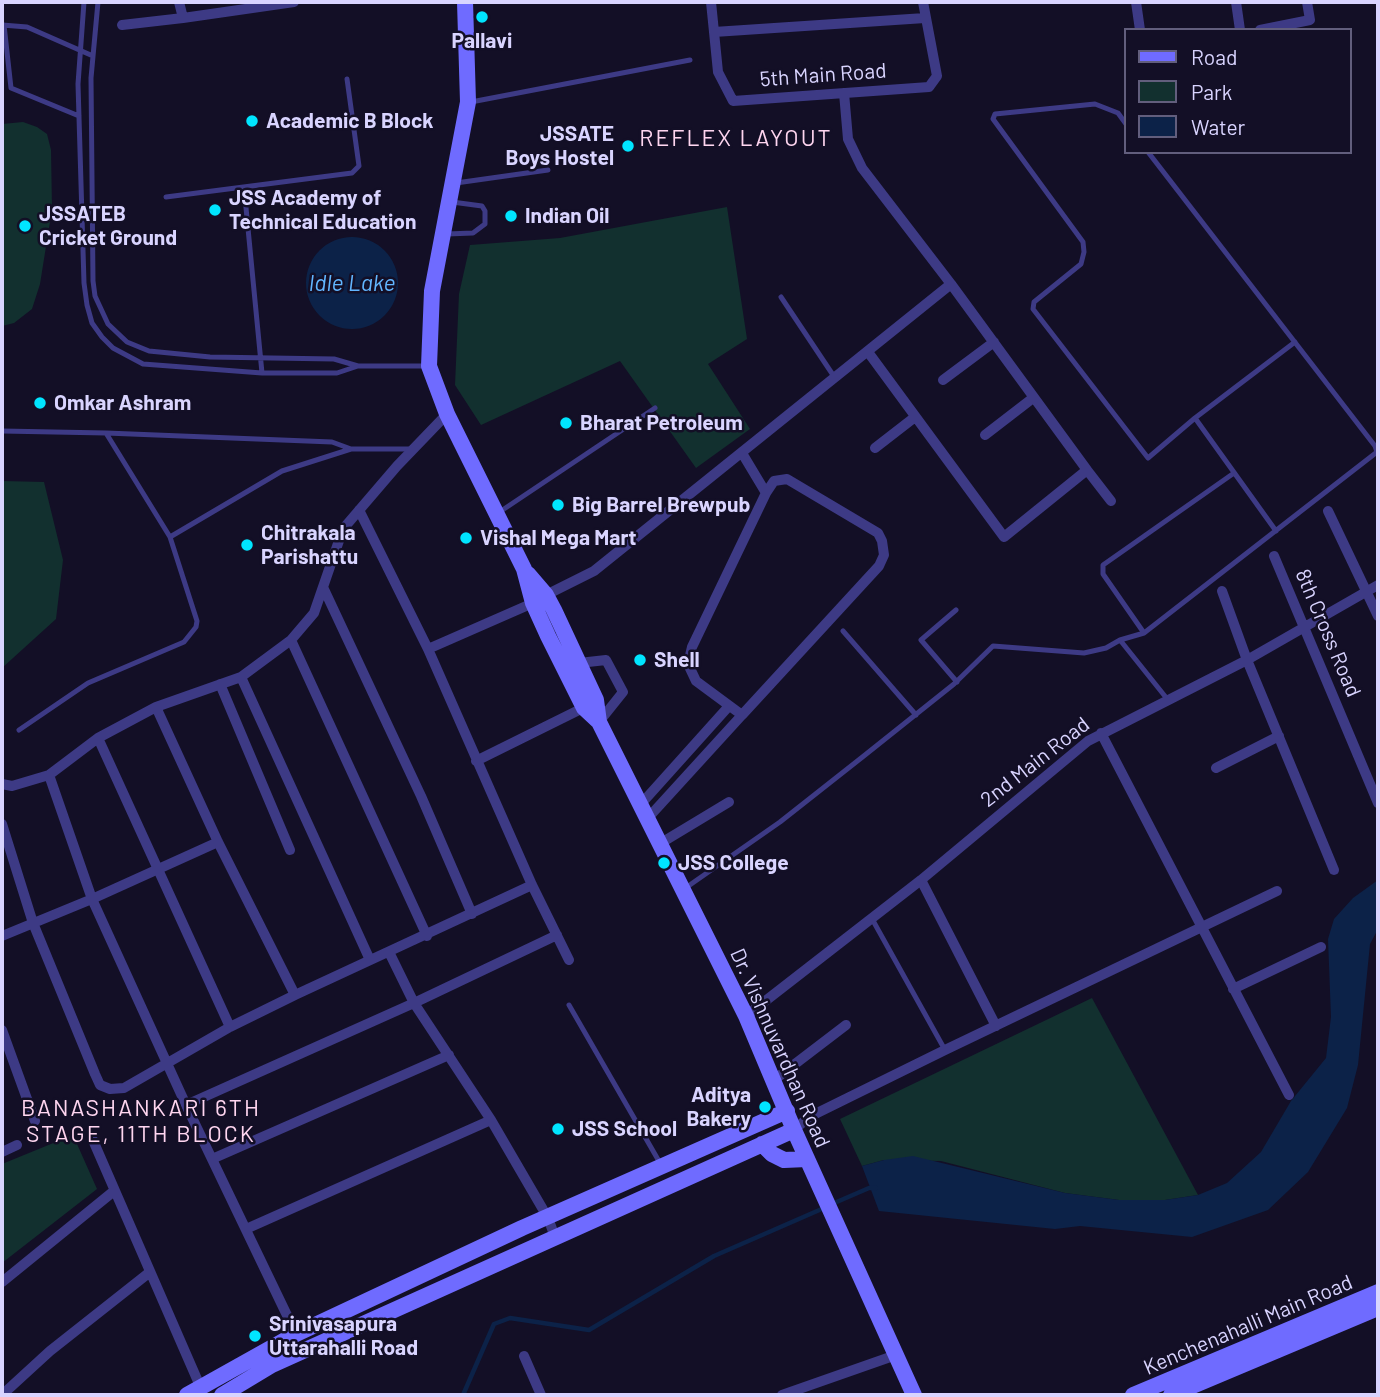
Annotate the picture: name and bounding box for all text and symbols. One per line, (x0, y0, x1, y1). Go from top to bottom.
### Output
marker: Pallavi (474, 9, 490, 25)
place label: Pallavi (452, 28, 512, 54)
legend (1124, 28, 1352, 154)
text: Road (1191, 44, 1237, 69)
street label: 5th Main Road (759, 58, 887, 92)
text: Park (1191, 79, 1232, 104)
place label: Academic B Block (266, 108, 433, 134)
marker: Academic B Block (244, 113, 260, 129)
text: Water (1191, 114, 1245, 139)
place label: JSSATE Boys Hostel (505, 121, 614, 171)
district label: REFLEX LAYOUT (641, 124, 831, 152)
marker: JSSATE Boys Hostel (620, 138, 636, 154)
place label: JSS Academy of Technical Education (229, 185, 417, 235)
place label: JSSATEB Cricket Ground (39, 201, 177, 251)
marker: JSS Academy of Technical Education (207, 202, 223, 218)
place label: Indian Oil (525, 203, 609, 229)
marker: Indian Oil (503, 208, 519, 224)
marker: JSSATEB Cricket Ground (17, 218, 33, 234)
water label: Idle Lake (309, 269, 395, 297)
place label: Omkar Ashram (54, 390, 191, 416)
marker: Omkar Ashram (32, 395, 48, 411)
place label: Bharat Petroleum (580, 410, 743, 436)
marker: Bharat Petroleum (558, 415, 574, 431)
place label: Big Barrel Brewpub (572, 492, 750, 518)
marker: Big Barrel Brewpub (550, 497, 566, 513)
place label: Chitrakala Parishattu (261, 520, 358, 570)
place label: Vishal Mega Mart (480, 525, 637, 551)
marker: Vishal Mega Mart (458, 530, 474, 546)
marker: Chitrakala Parishattu (239, 537, 255, 553)
street label: 8th Cross Road (1290, 565, 1366, 701)
place label: Shell (654, 647, 700, 673)
marker: Shell (632, 652, 648, 668)
street label: 2nd Main Road (976, 712, 1094, 812)
place label: JSS College (678, 850, 789, 876)
marker: JSS College (656, 855, 672, 871)
street label: Dr. Vishnuvardhan Road (725, 945, 835, 1151)
place label: Aditya Bakery (686, 1082, 751, 1132)
district label: BANASHANKARI 6TH STAGE, 11TH BLOCK (23, 1094, 259, 1148)
marker: Aditya Bakery (757, 1099, 773, 1115)
place label: JSS School (572, 1116, 677, 1142)
marker: JSS School (550, 1121, 566, 1137)
street label: Kenchenahalli Main Road (1140, 1270, 1356, 1380)
place label: Srinivasapura Uttarahalli Road (269, 1311, 418, 1361)
marker: Srinivasapura Uttarahalli Road (247, 1328, 263, 1344)

